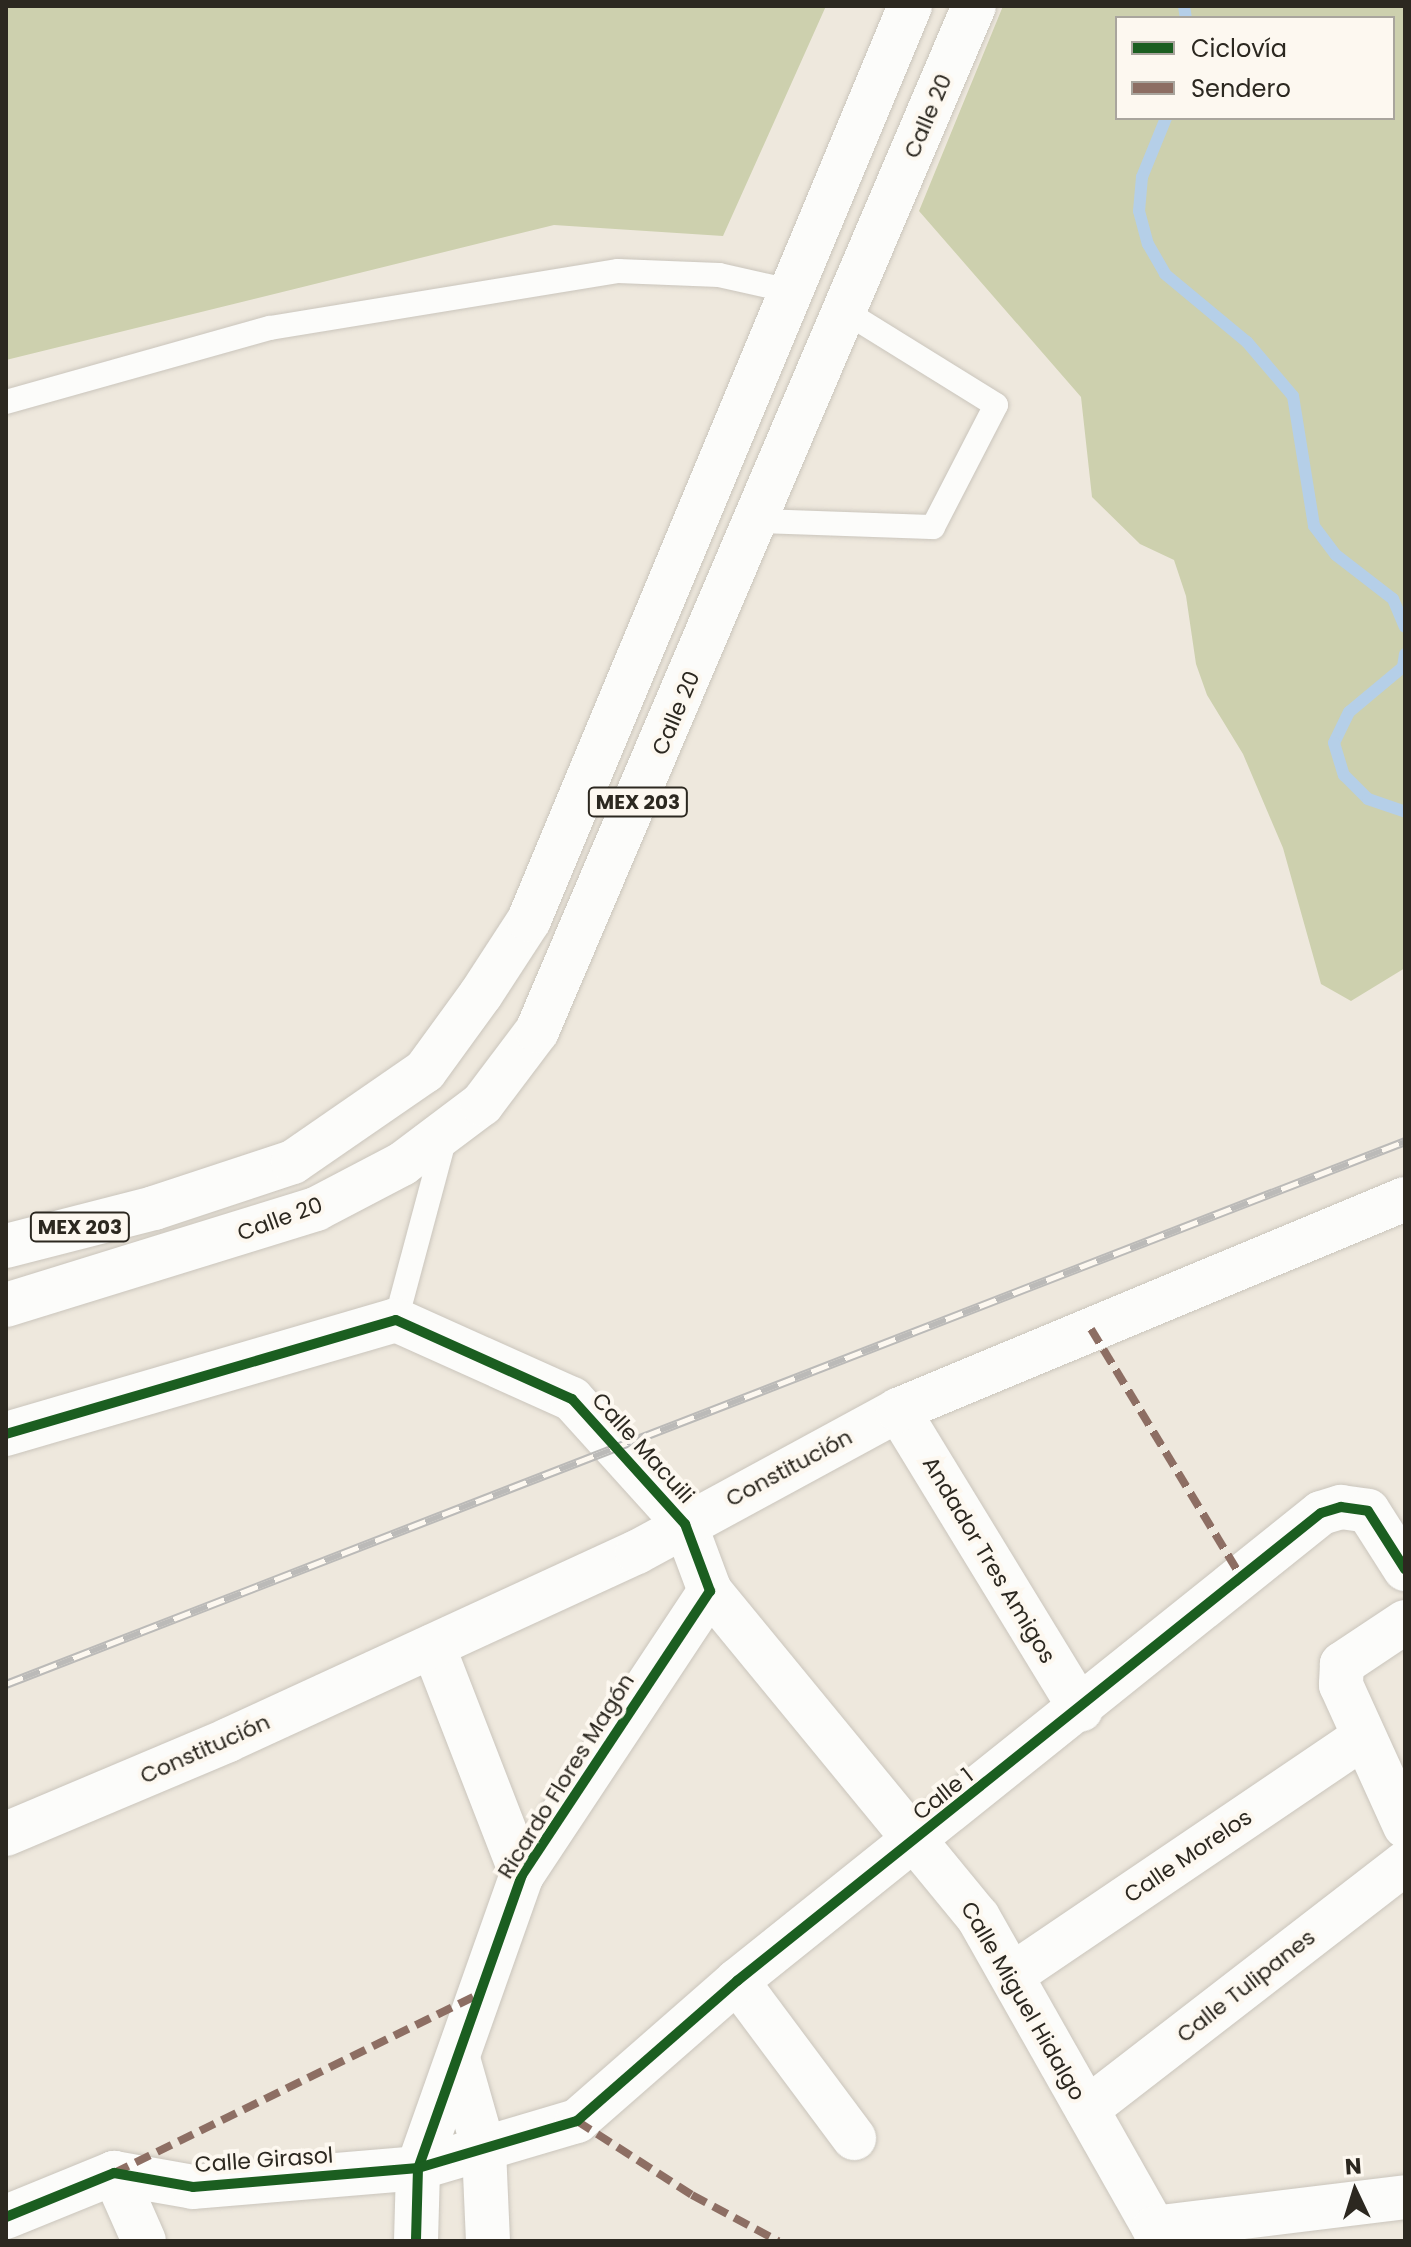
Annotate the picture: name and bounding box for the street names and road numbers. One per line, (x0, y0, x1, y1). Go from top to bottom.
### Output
street label: Calle 20 (899, 70, 957, 162)
street label: Calle 20 (647, 667, 705, 759)
road number: MEX 203 (586, 786, 690, 818)
street label: Calle 20 (234, 1191, 326, 1247)
road number: MEX 203 (28, 1211, 132, 1243)
street label: Calle Macuili (586, 1387, 700, 1509)
street label: Constitución (721, 1424, 857, 1512)
street label: Andador Tres Amigos (917, 1452, 1061, 1668)
street label: Ricardo Flores Magón (492, 1669, 640, 1883)
street label: Constitución (136, 1709, 274, 1789)
street label: Calle 1 (908, 1762, 978, 1826)
street label: Calle Morelos (1119, 1804, 1257, 1908)
street label: Calle Miguel Hidalgo (955, 1897, 1091, 2105)
street label: Calle Tulipanes (1172, 1924, 1320, 2048)
street label: Calle Girasol (194, 2142, 334, 2178)

